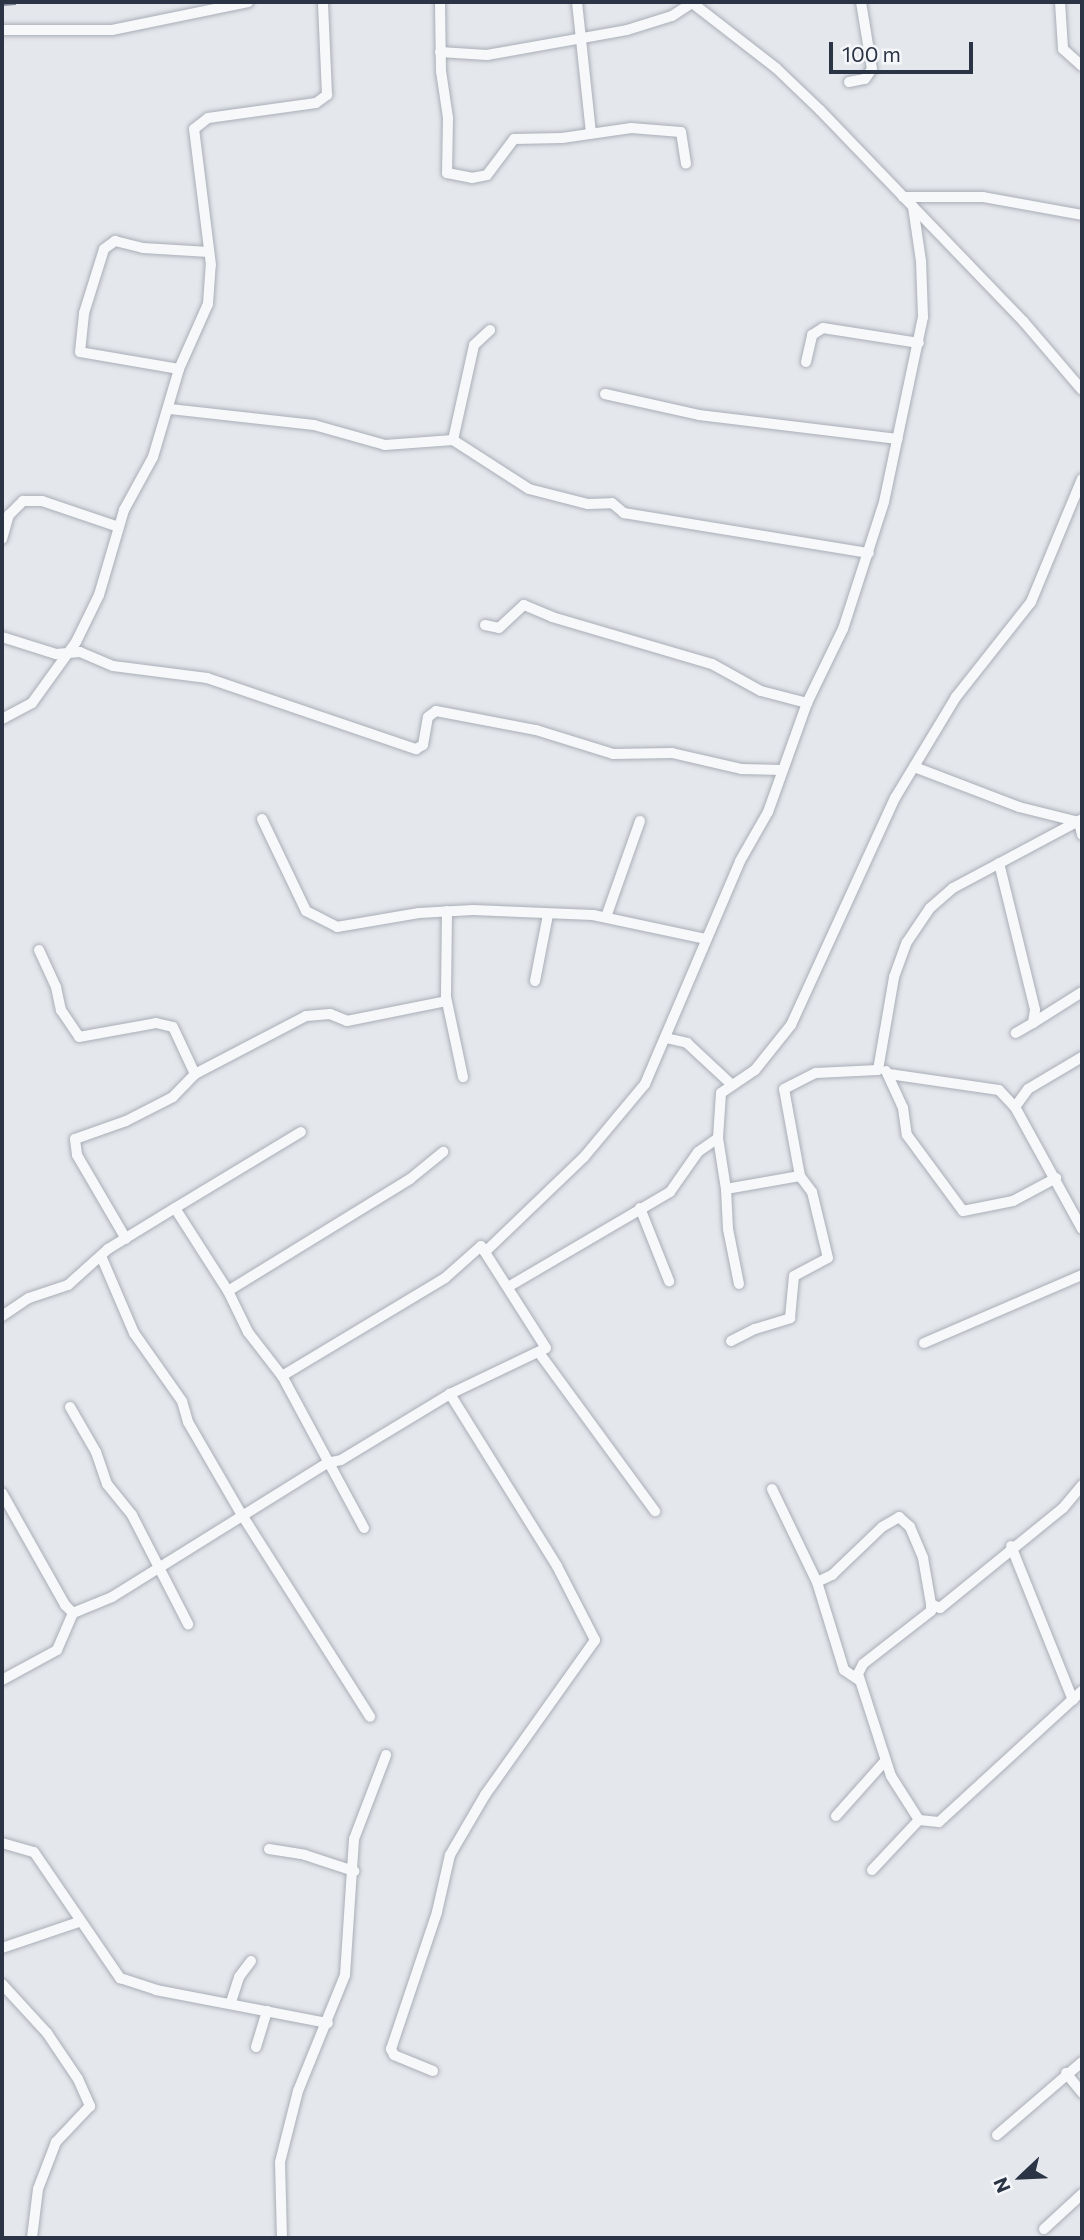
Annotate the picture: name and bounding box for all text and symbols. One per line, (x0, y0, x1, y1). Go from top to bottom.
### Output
scale bar (832, 28, 976, 72)
text: 100 m (842, 41, 901, 66)
north arrow (986, 2142, 1056, 2212)
text: N (988, 2174, 1015, 2196)

